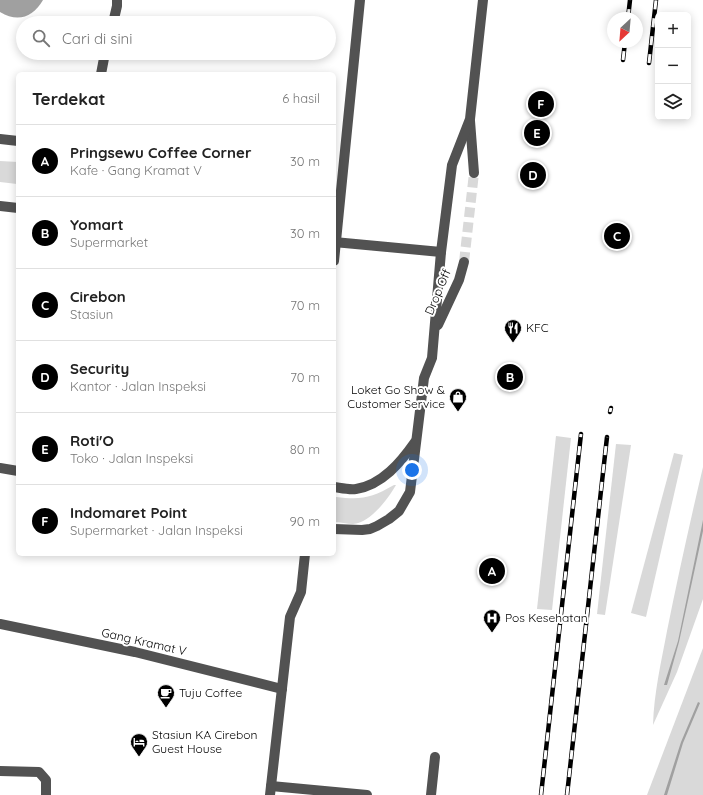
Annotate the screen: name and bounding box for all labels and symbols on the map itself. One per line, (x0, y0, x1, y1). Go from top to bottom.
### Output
north arrow (607, 12, 643, 48)
pin: F (528, 89, 554, 119)
pin: E (524, 118, 550, 148)
pin: D (520, 160, 546, 190)
pin: C (604, 221, 630, 251)
street label: Drop Off (421, 266, 454, 317)
restaurant icon: KFC (503, 318, 523, 343)
place label: KFC (526, 320, 549, 335)
pin: B (497, 362, 523, 392)
place label: Loket Go Show & Customer Service (347, 382, 445, 411)
shop icon: Loket Go Show & Customer Service (448, 387, 468, 412)
your location (402, 460, 422, 480)
pin: A (479, 556, 505, 586)
hospital icon: Pos Kesehatan (482, 608, 502, 633)
place label: Pos Kesehatan (505, 610, 588, 625)
street label: Gang Kramat V (100, 624, 188, 659)
cafe icon: Tuju Coffee (156, 683, 176, 708)
place label: Tuju Coffee (179, 685, 242, 700)
place label: Stasiun KA Cirebon Guest House (152, 727, 257, 756)
hotel icon: Stasiun KA Cirebon Guest House (129, 732, 149, 757)

